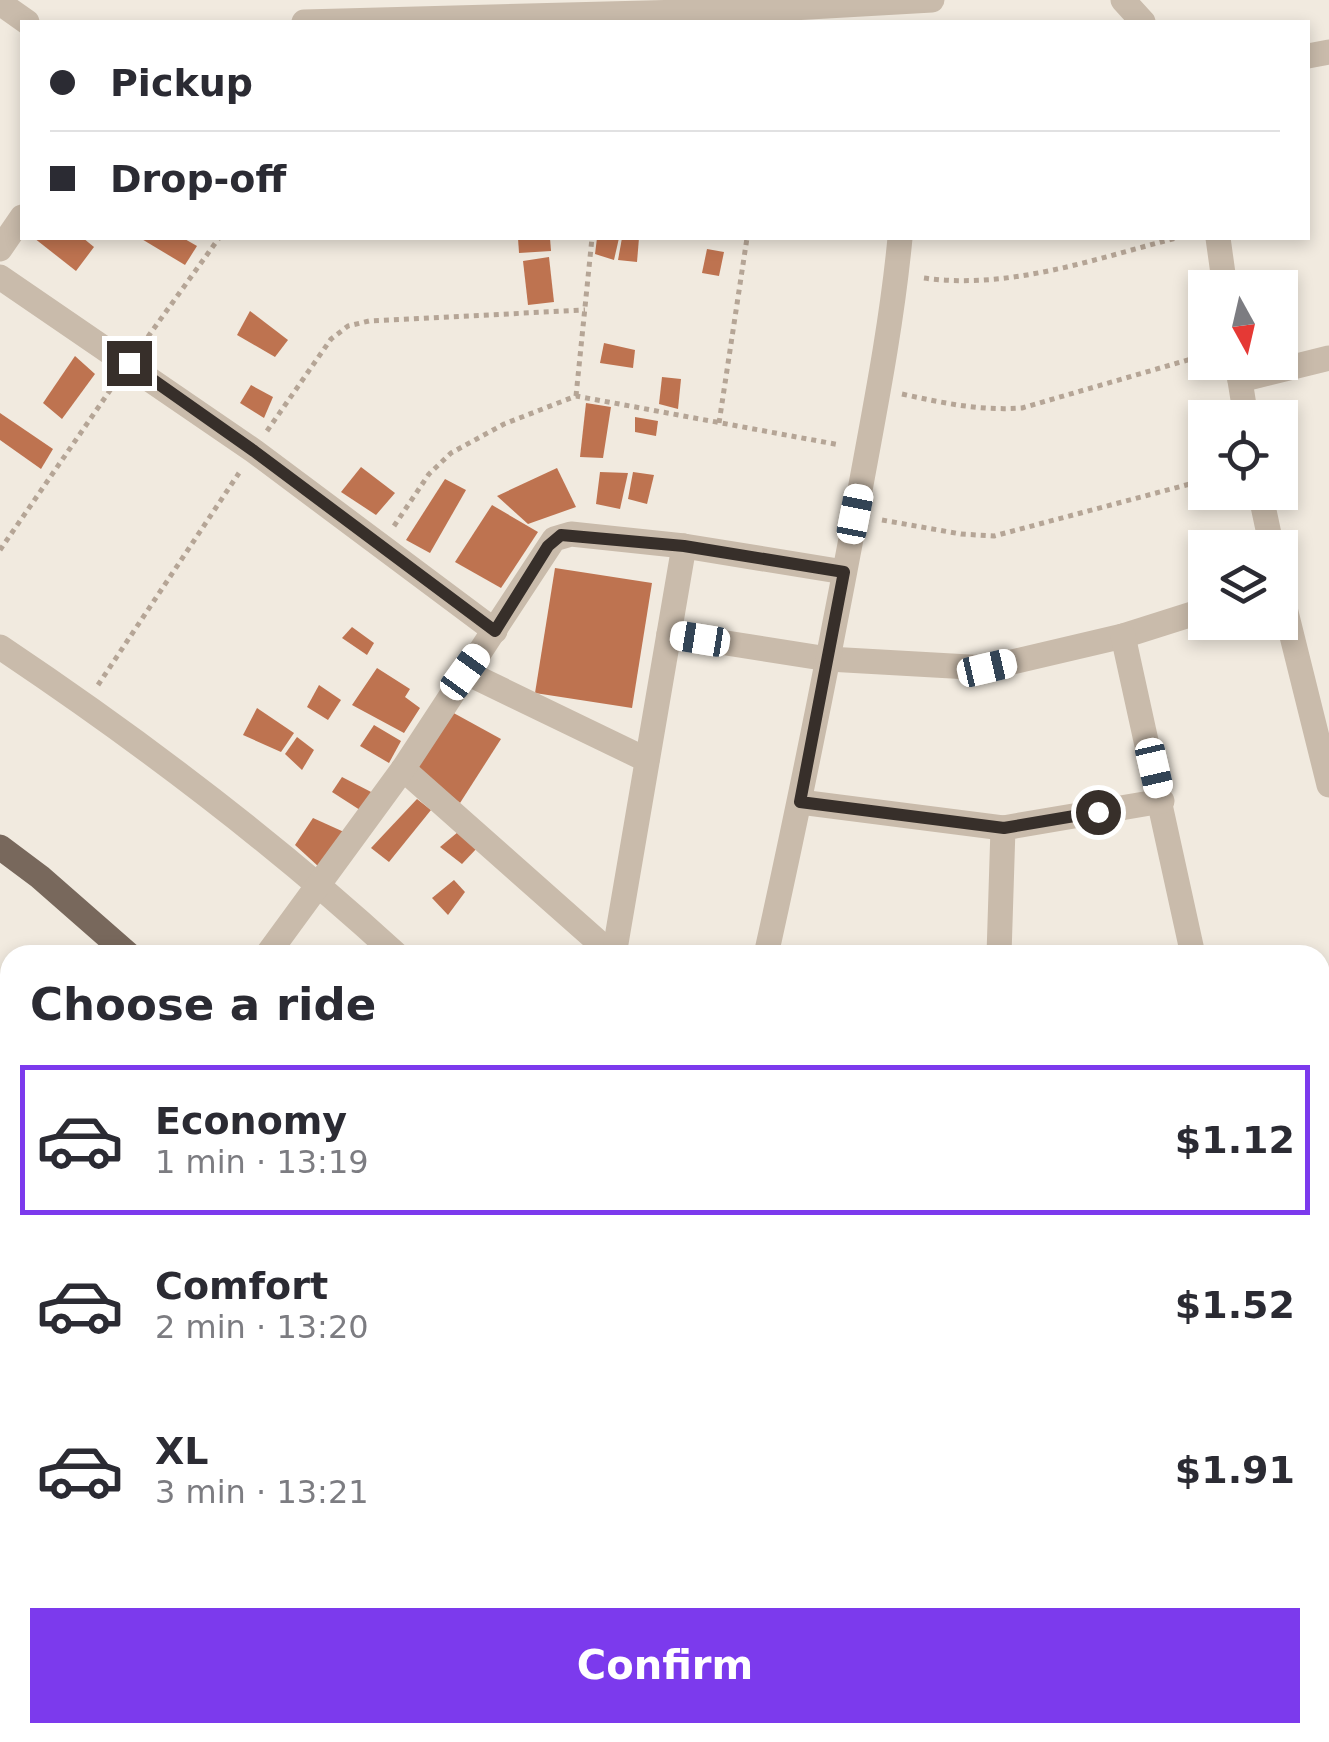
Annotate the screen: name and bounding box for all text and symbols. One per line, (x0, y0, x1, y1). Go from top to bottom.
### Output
text: Pickup (110, 61, 253, 105)
text: Drop-off (110, 157, 286, 201)
north arrow (1188, 270, 1298, 380)
map controls (1188, 270, 1298, 640)
route end (107, 341, 152, 386)
button: locate (1188, 400, 1298, 510)
car (835, 482, 875, 546)
button: layers (1188, 530, 1298, 640)
car (668, 619, 732, 659)
car (435, 639, 495, 705)
car (954, 647, 1020, 689)
car (1133, 735, 1175, 801)
route start (1076, 790, 1121, 835)
text: Choose a ride (30, 978, 376, 1031)
icon: car (35, 1095, 125, 1185)
text: Economy (155, 1099, 347, 1143)
text: $1.12 (1175, 1118, 1295, 1162)
text: 1 min · 13:19 (155, 1143, 369, 1181)
icon: car (35, 1260, 125, 1350)
text: Comfort (155, 1264, 328, 1308)
text: $1.52 (1175, 1283, 1295, 1327)
text: 2 min · 13:20 (155, 1308, 369, 1346)
icon: car (35, 1425, 125, 1515)
text: XL (155, 1429, 209, 1473)
text: $1.91 (1175, 1448, 1295, 1492)
text: 3 min · 13:21 (155, 1473, 369, 1511)
button: Confirm (30, 1608, 1300, 1723)

